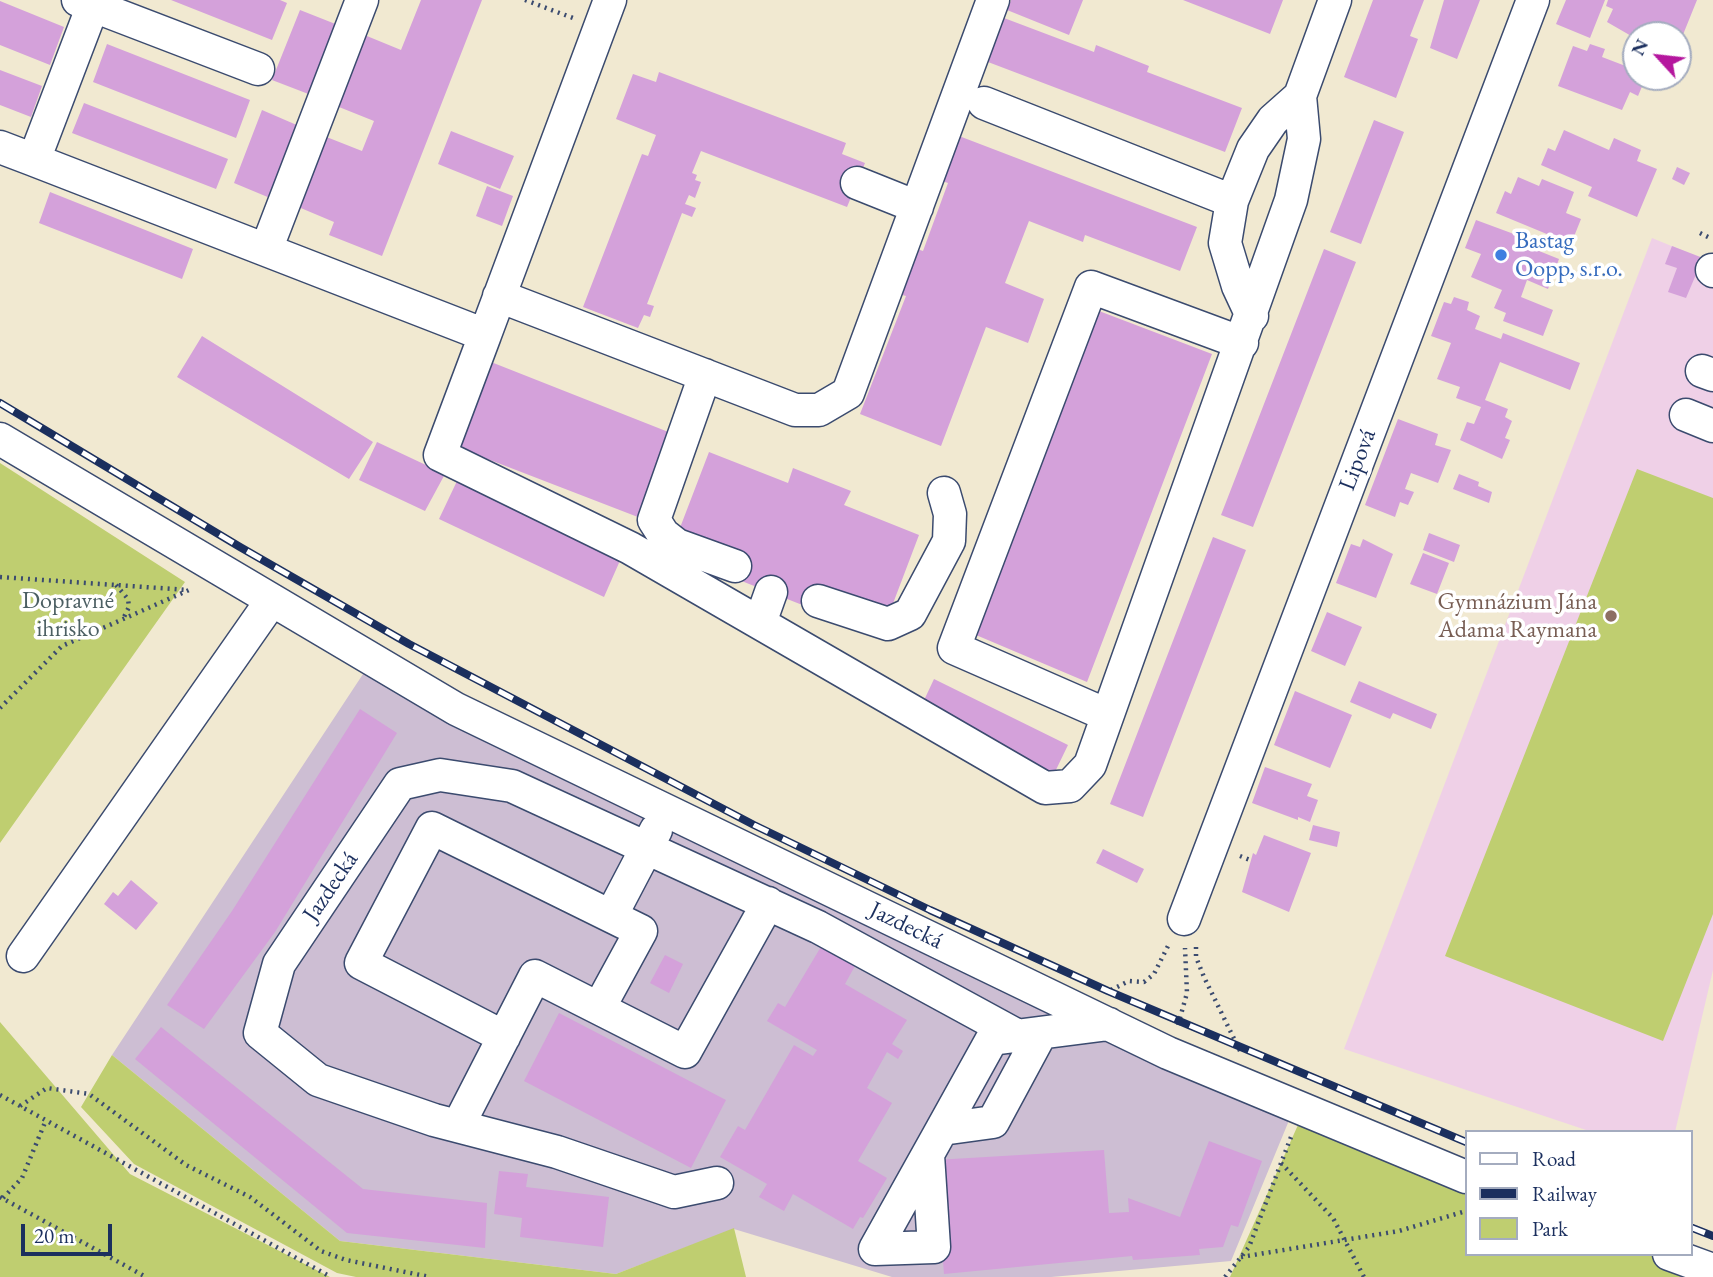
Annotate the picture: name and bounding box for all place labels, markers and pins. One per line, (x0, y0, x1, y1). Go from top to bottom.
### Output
place label: Bastag Oopp, s.r.o. (1515, 227, 1623, 283)
marker: Bastag Oopp, s.r.o. (1493, 247, 1509, 263)
place label: Gymnázium Jána Adama Raymana (1438, 588, 1597, 644)
marker: Gymnázium Jána Adama Raymana (1603, 608, 1619, 624)

